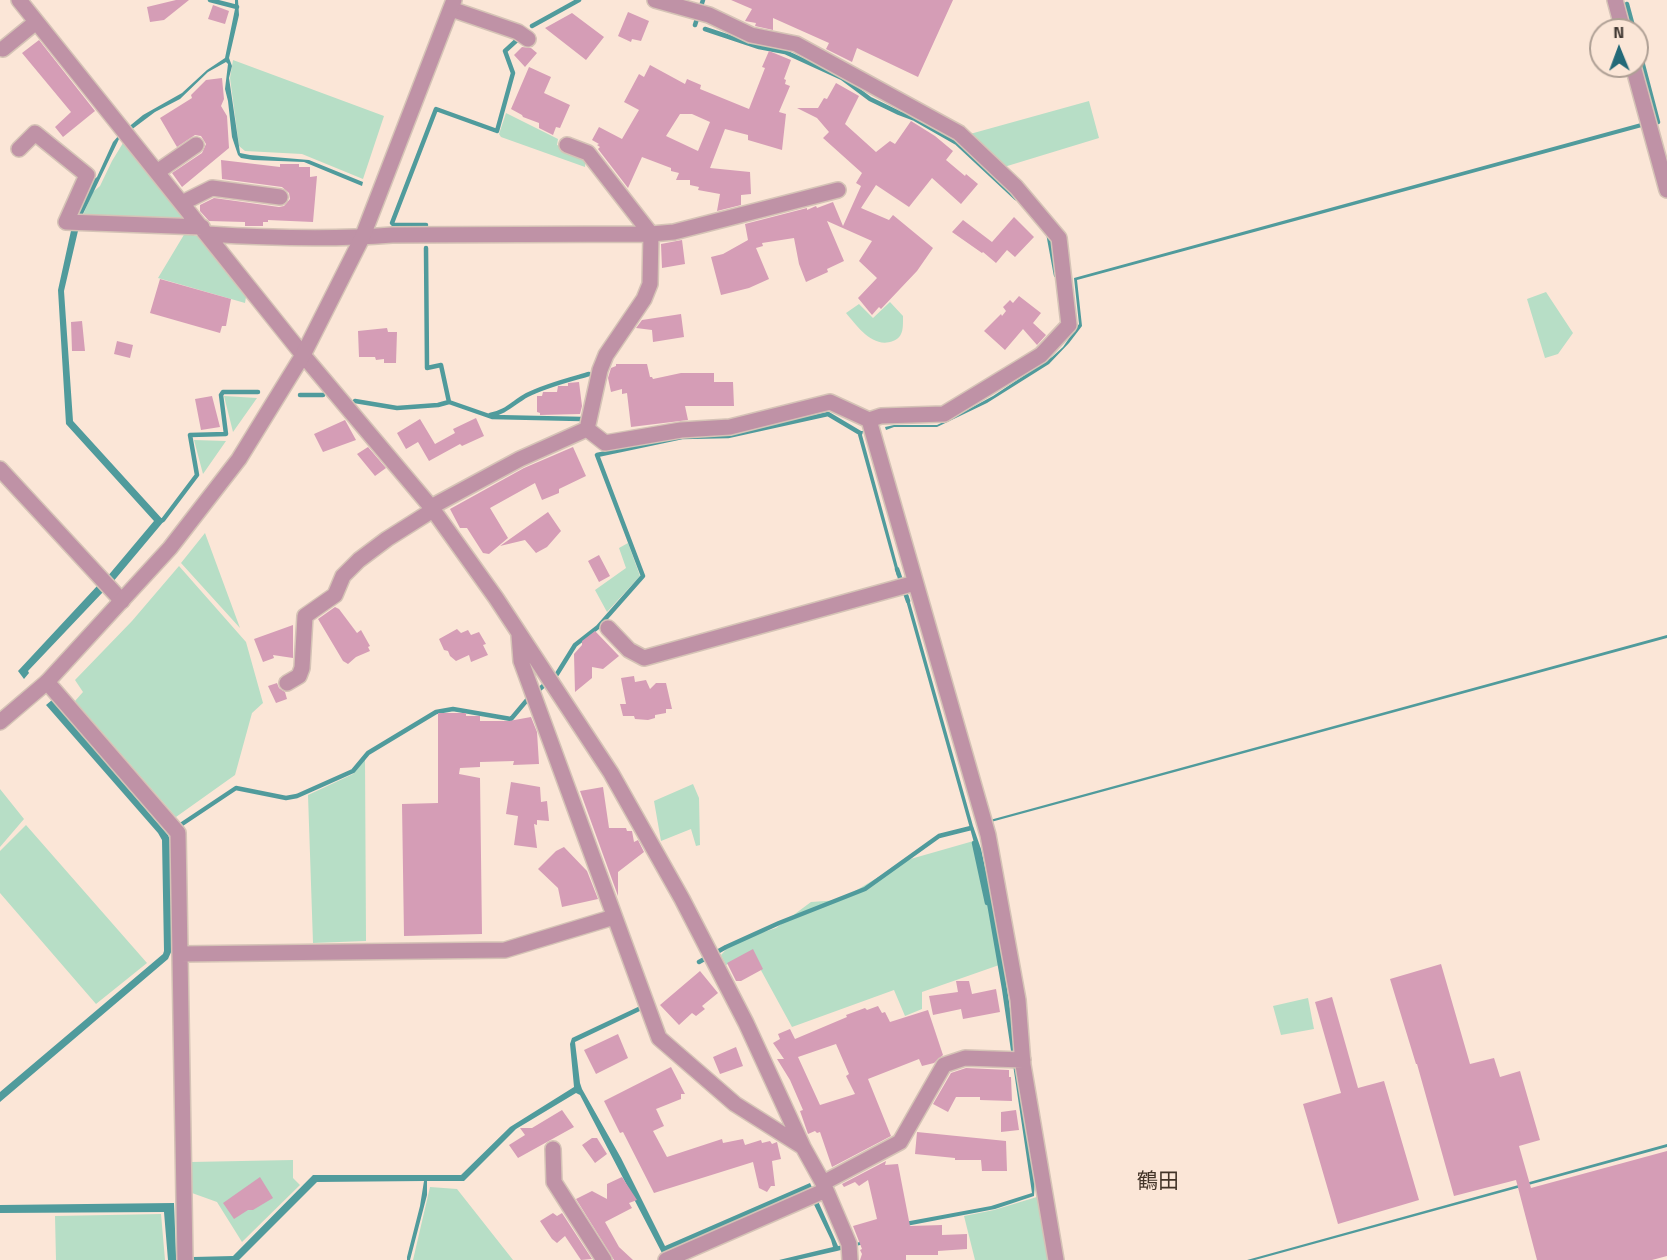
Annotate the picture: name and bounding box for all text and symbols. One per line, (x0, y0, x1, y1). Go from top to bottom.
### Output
north arrow (1589, 18, 1649, 78)
text: N (1613, 20, 1624, 44)
district label: 鶴田 (1137, 1170, 1179, 1196)

